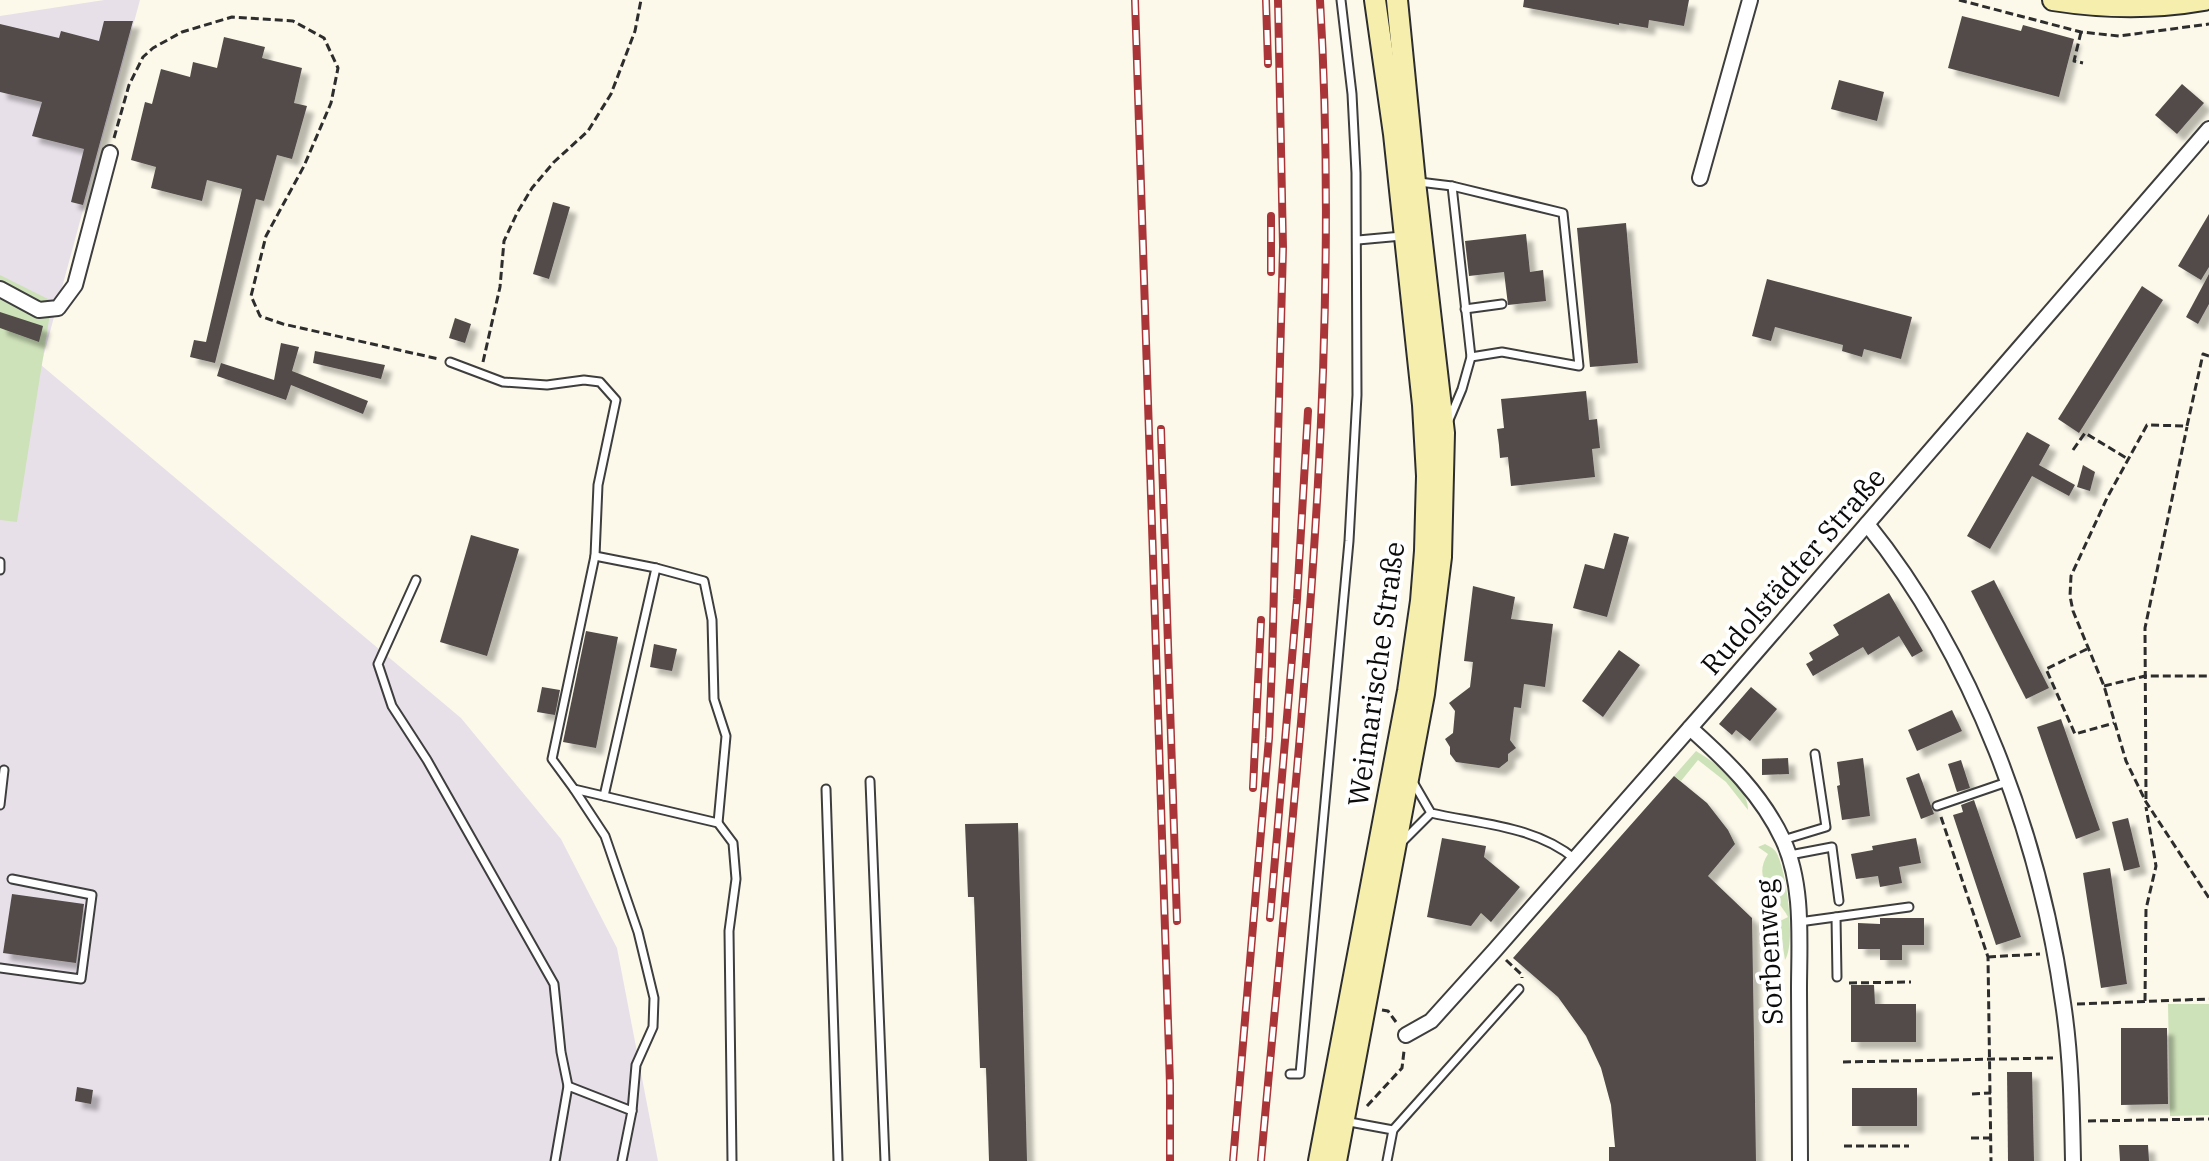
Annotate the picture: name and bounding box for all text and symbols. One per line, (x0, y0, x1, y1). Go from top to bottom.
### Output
street label: Rudolstädter Straße (1692, 459, 1893, 682)
street label: Weimarische Straße (1339, 539, 1412, 809)
street label: Sorbenweg (1746, 878, 1791, 1026)

